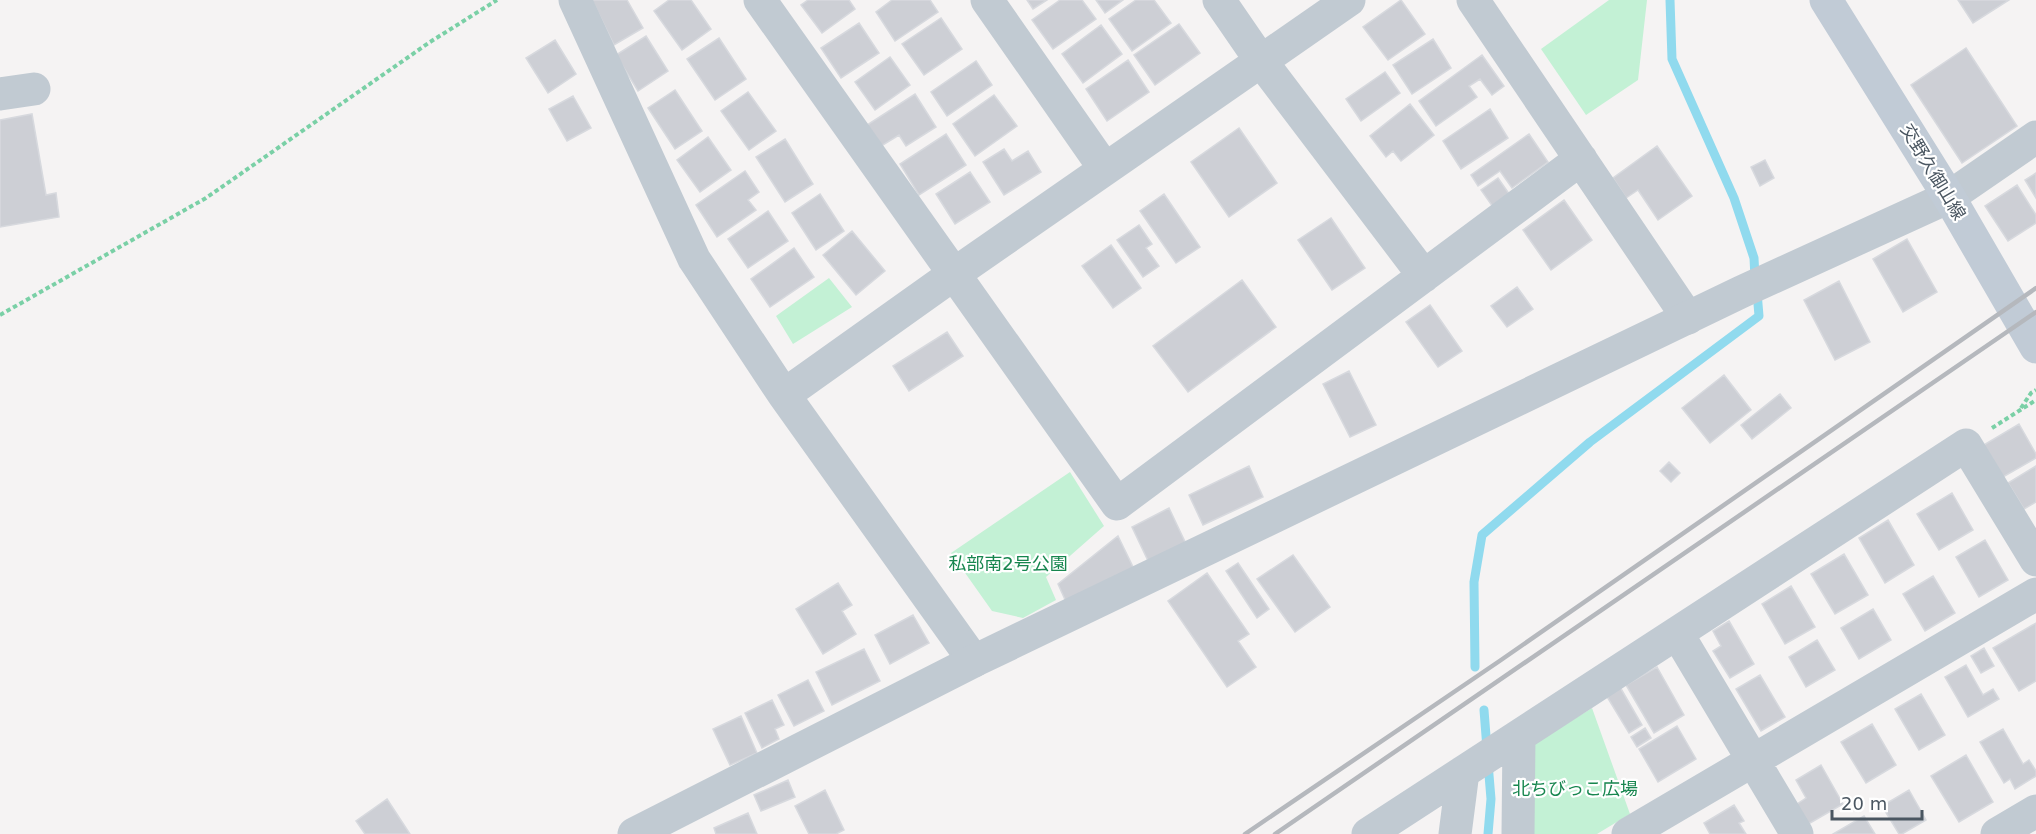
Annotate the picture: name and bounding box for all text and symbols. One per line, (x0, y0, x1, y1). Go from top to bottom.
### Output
street label: 交野久御山線 (1897, 120, 1970, 223)
park label: 私部南2号公園 (948, 553, 1068, 574)
park label: 北ちびっこ広場 (1512, 778, 1638, 799)
scale bar (1832, 783, 1922, 821)
text: 20 m (1841, 793, 1887, 814)

